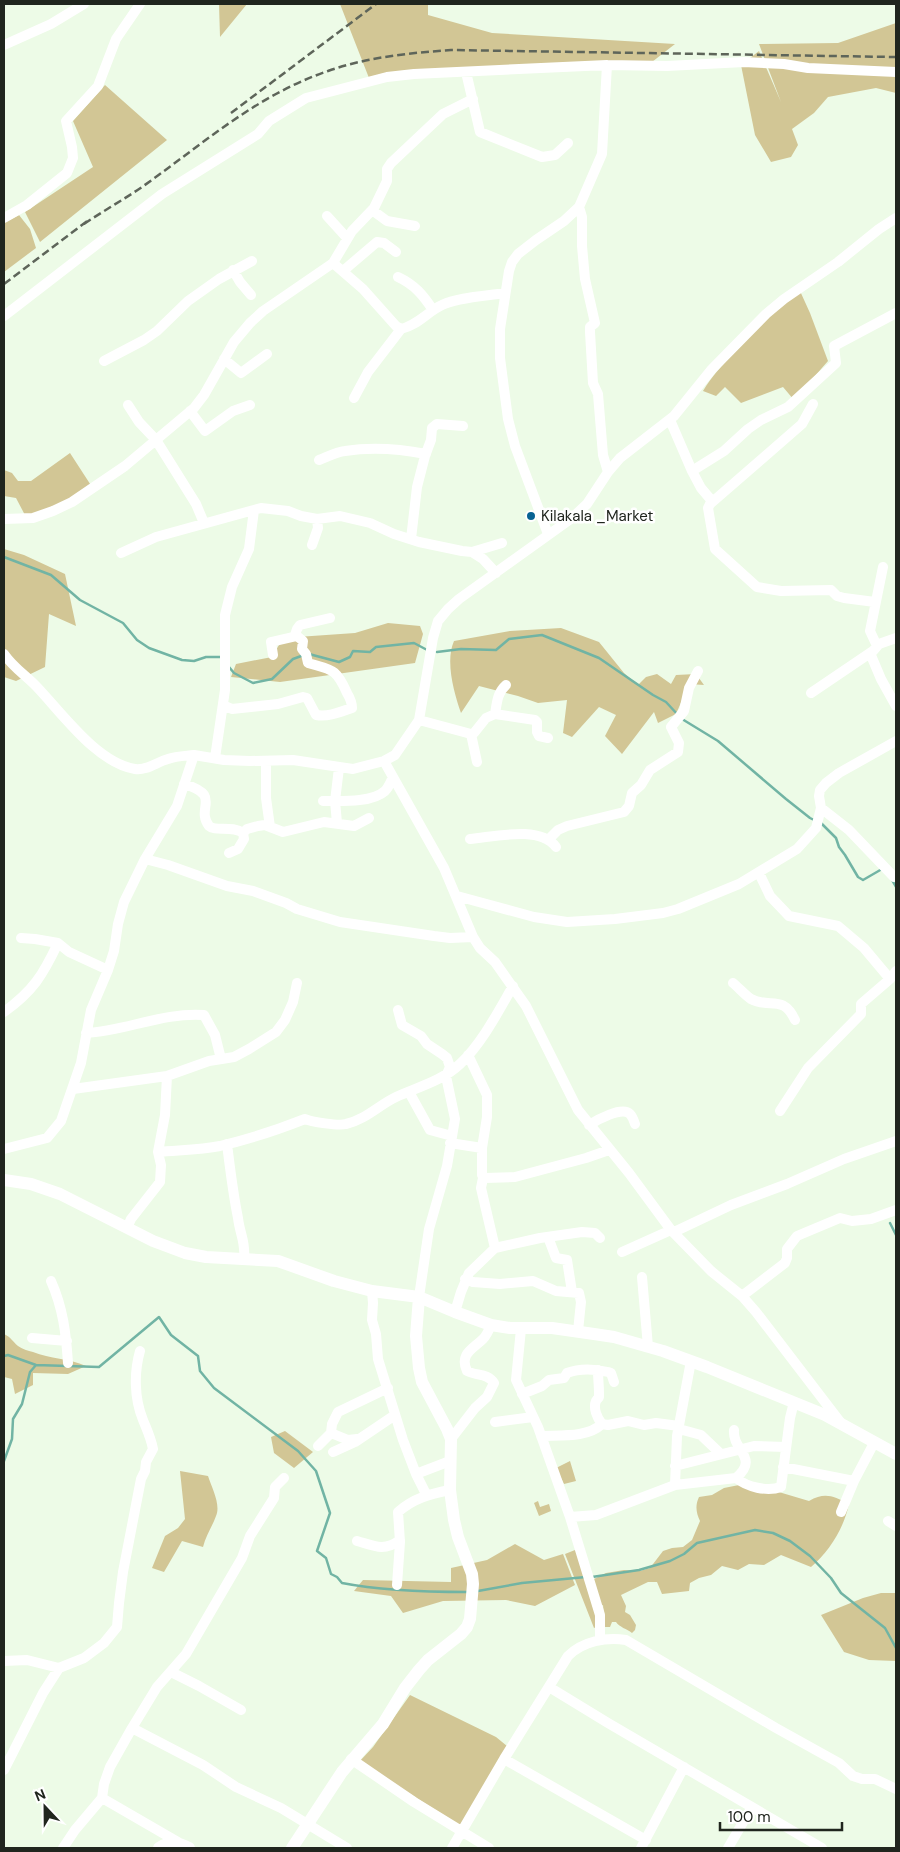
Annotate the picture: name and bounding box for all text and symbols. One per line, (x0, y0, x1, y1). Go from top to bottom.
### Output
place label: Kilakala _Market (541, 506, 654, 526)
marker: Kilakala _Market (525, 510, 537, 522)
north arrow (20, 1782, 70, 1832)
text: N (32, 1785, 48, 1805)
scale bar (720, 1800, 842, 1832)
text: 100 m (728, 1807, 771, 1827)

